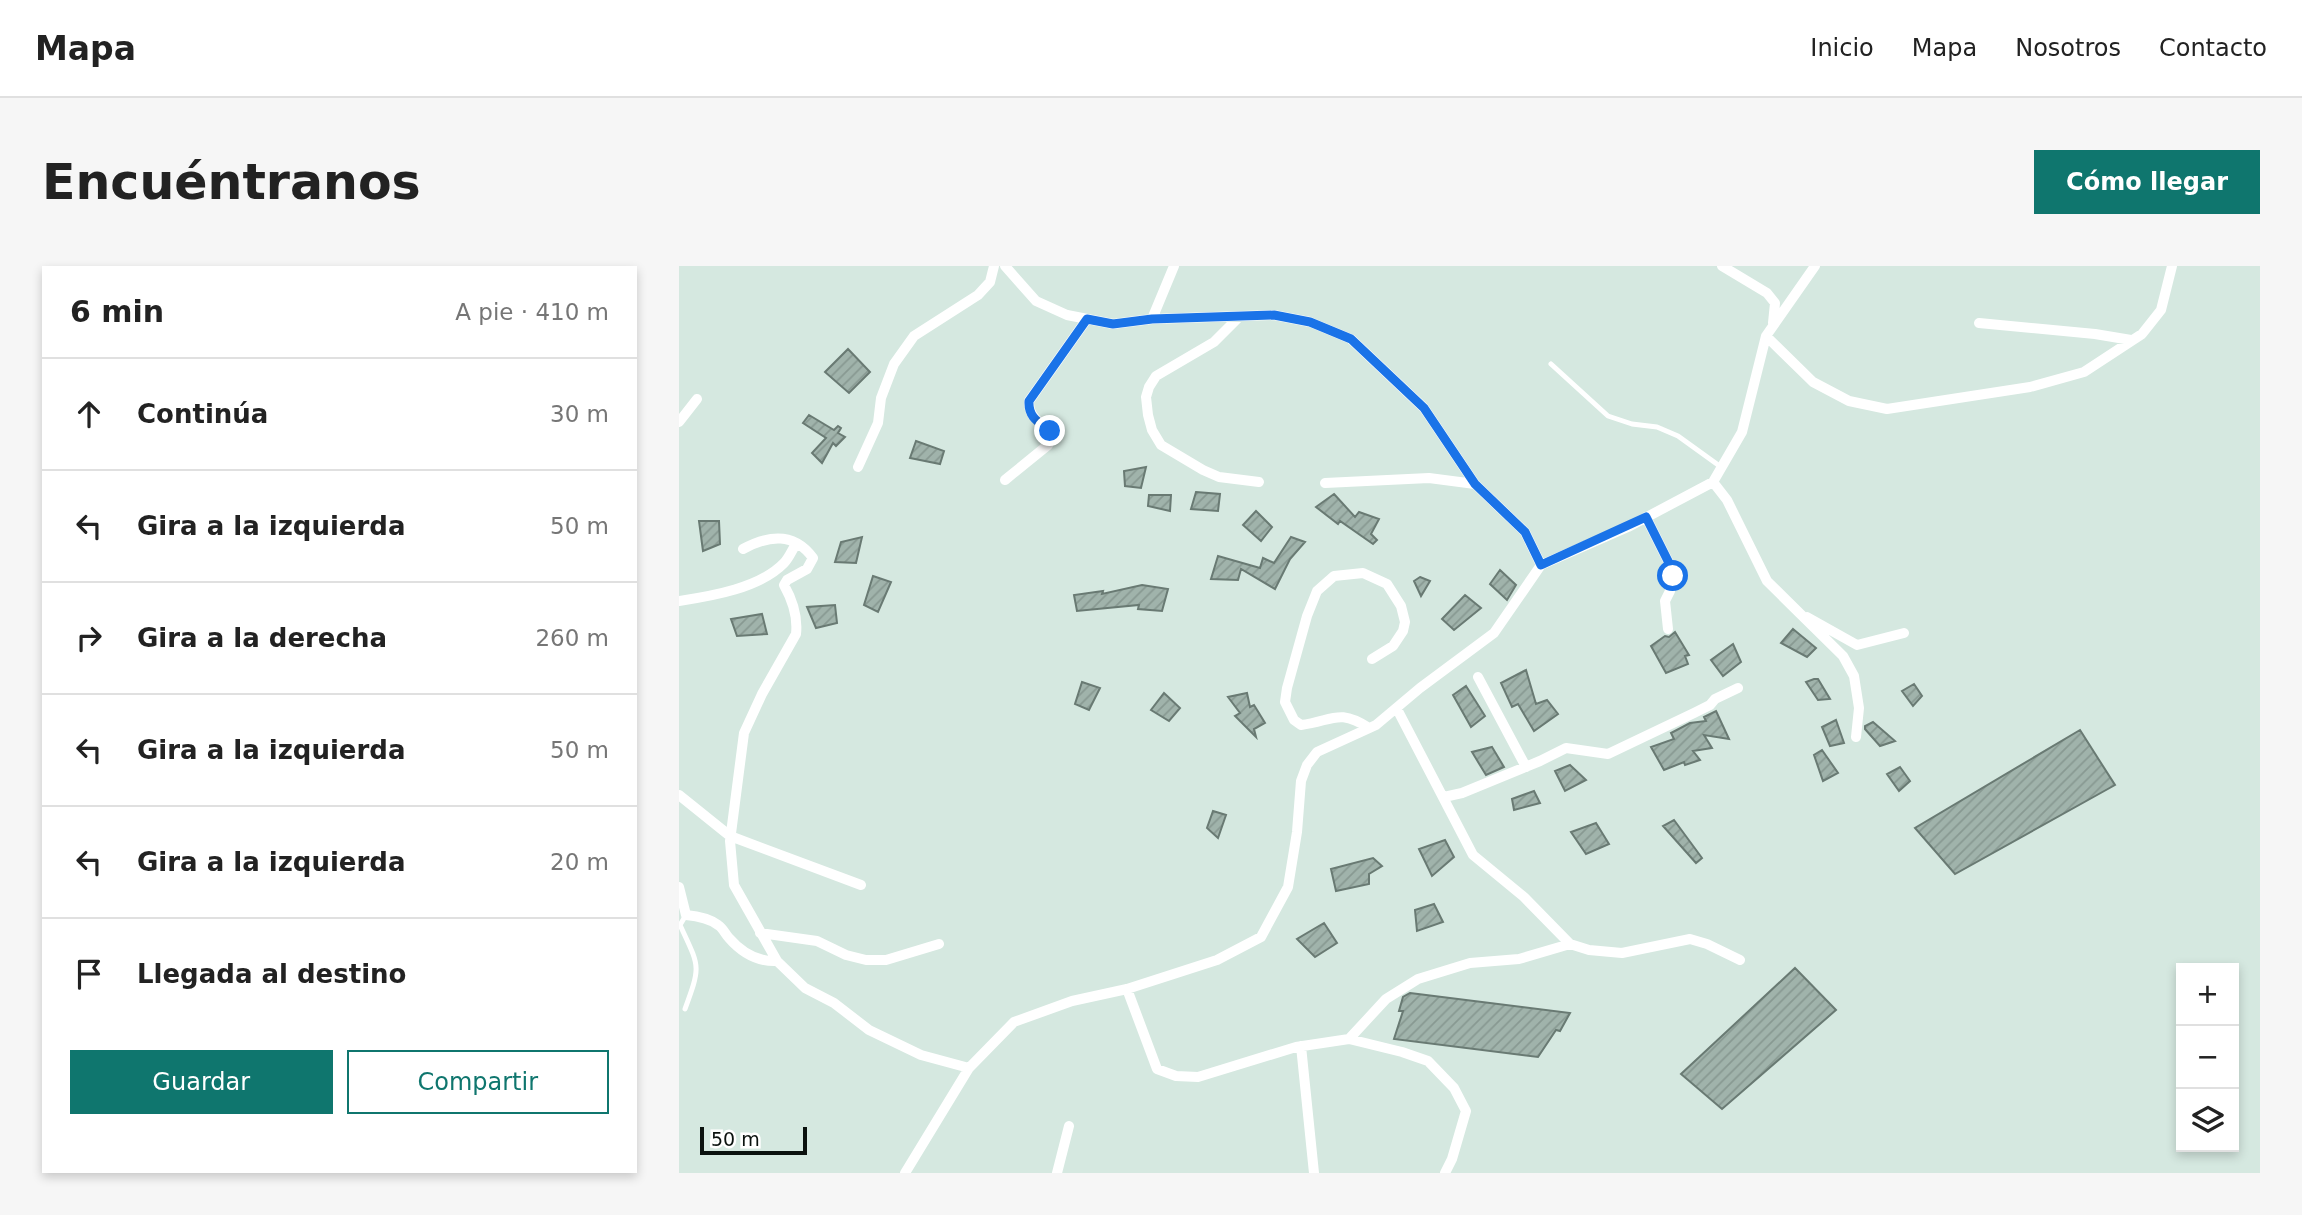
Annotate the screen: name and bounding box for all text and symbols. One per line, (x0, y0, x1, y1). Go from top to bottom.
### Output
text: Mapa (35, 29, 136, 68)
text: Inicio (1810, 34, 1874, 62)
text: Mapa (1912, 34, 1977, 62)
text: Nosotros (2015, 34, 2121, 62)
text: Contacto (2159, 34, 2267, 62)
button: Cómo llegar (2034, 150, 2260, 214)
text: Encuéntranos (42, 154, 421, 211)
text: 6 min (70, 294, 164, 329)
text: A pie · 410 m (455, 299, 609, 325)
icon: ahead (70, 395, 108, 433)
text: Continúa (137, 399, 268, 429)
text: 30 m (550, 401, 609, 427)
route end (1034, 415, 1065, 446)
icon: left (70, 507, 108, 545)
text: Gira a la izquierda (137, 511, 405, 541)
text: 50 m (550, 513, 609, 539)
route start (1657, 560, 1688, 591)
icon: right (70, 619, 108, 657)
text: Gira a la derecha (137, 623, 387, 653)
text: 260 m (535, 625, 609, 651)
icon: left (70, 731, 108, 769)
text: Gira a la izquierda (137, 735, 405, 765)
text: 50 m (550, 737, 609, 763)
icon: left (70, 843, 108, 881)
text: Gira a la izquierda (137, 847, 405, 877)
text: 20 m (550, 849, 609, 875)
icon: arrive (70, 955, 108, 993)
text: Llegada al destino (137, 959, 406, 989)
map controls (2176, 963, 2239, 1152)
button: + (2176, 963, 2239, 1026)
button: − (2176, 1026, 2239, 1089)
button: Guardar (70, 1050, 333, 1114)
button: Compartir (347, 1050, 609, 1114)
button: layers (2176, 1089, 2239, 1152)
scale bar (700, 1124, 807, 1156)
text: 50 m (711, 1128, 760, 1150)

